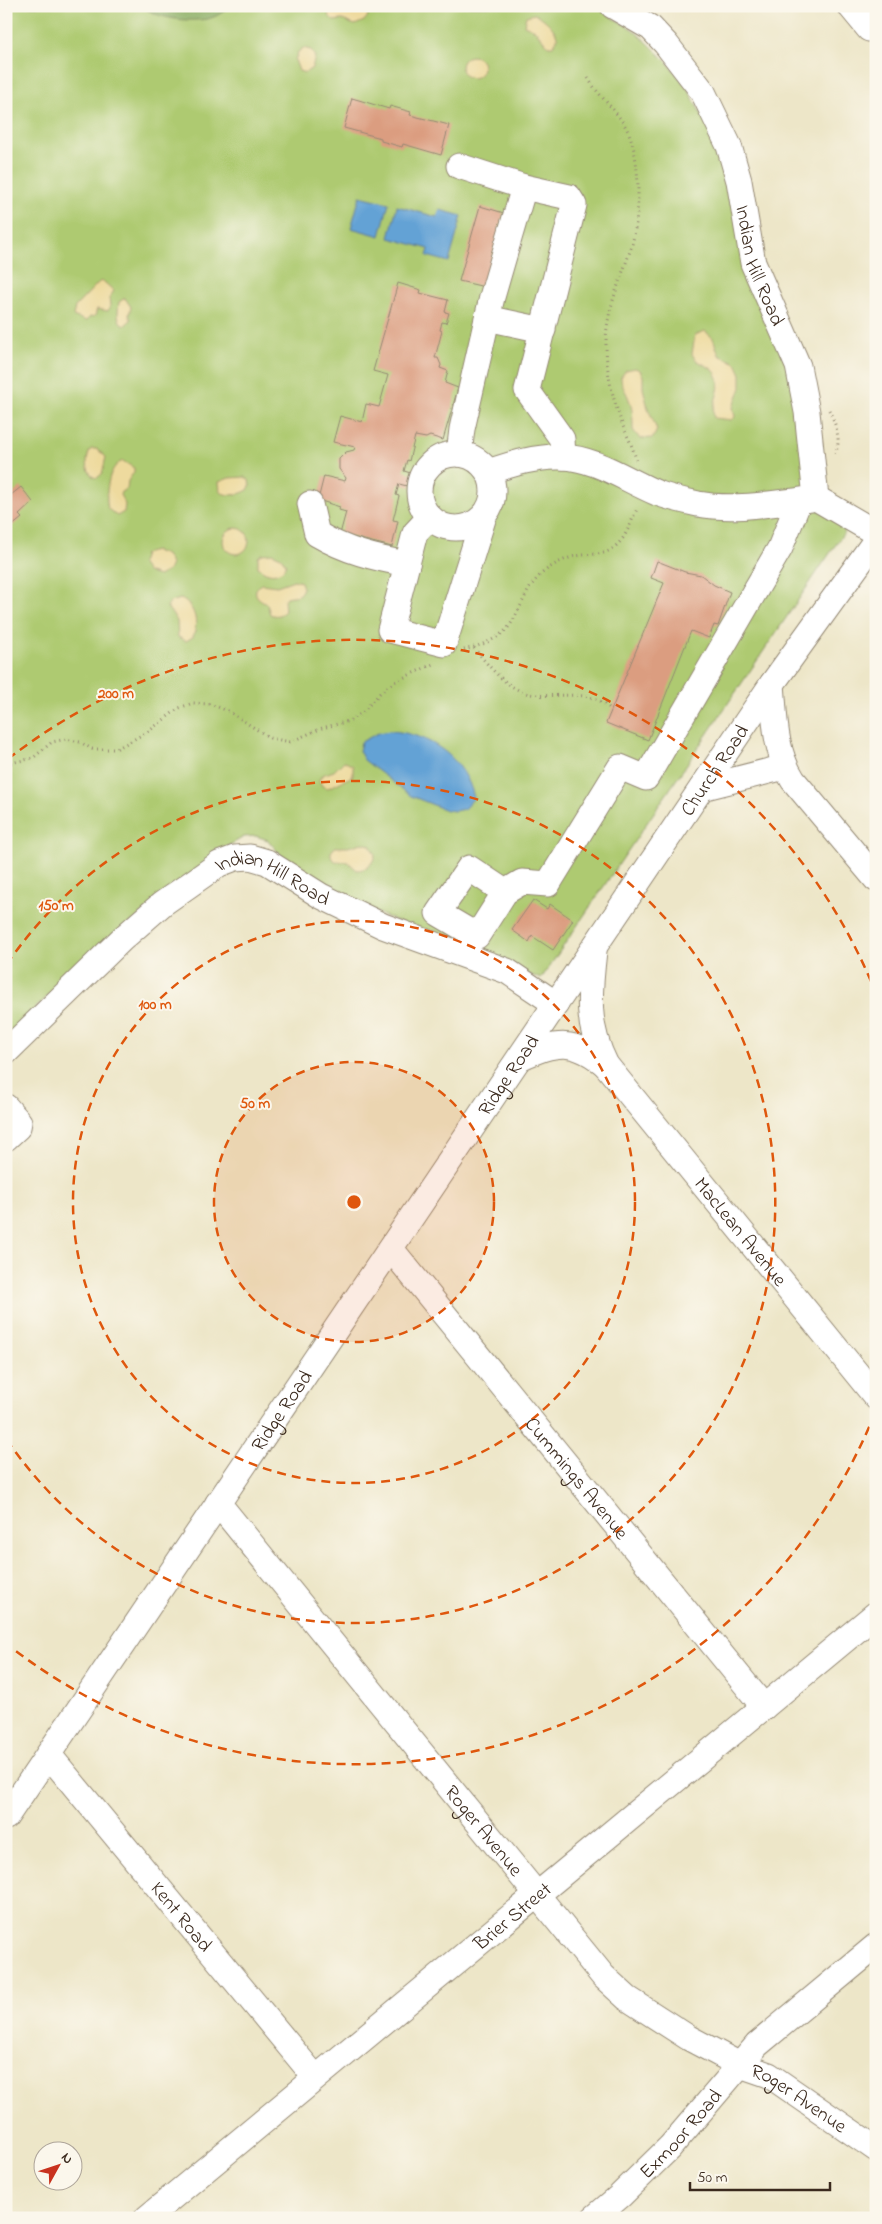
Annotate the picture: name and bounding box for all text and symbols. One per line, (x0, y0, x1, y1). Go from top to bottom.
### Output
street label: Indian Hill Road (726, 203, 791, 331)
text: 200 m (97, 683, 134, 705)
street label: Church Road (675, 720, 757, 823)
street label: Indian Hill Road (209, 845, 334, 915)
text: 150 m (38, 895, 74, 917)
text: 100 m (138, 994, 172, 1016)
street label: Ridge Road (472, 1030, 548, 1123)
text: 50 m (240, 1093, 271, 1115)
street label: MacLean Avenue (686, 1172, 793, 1294)
centre of rings (345, 1193, 363, 1211)
street label: Ridge Road (245, 1365, 321, 1458)
street label: Cummings Avenue (516, 1412, 634, 1547)
street label: Roger Avenue (436, 1780, 529, 1884)
street label: Kent Road (142, 1876, 218, 1959)
street label: Brier Street (467, 1876, 559, 1959)
street label: Roger Avenue (747, 2058, 852, 2142)
street label: Exmoor Road (634, 2084, 730, 2187)
north arrow (32, 2142, 82, 2192)
text: N (56, 2148, 78, 2169)
scale bar (690, 2159, 830, 2191)
text: 50 m (697, 2167, 728, 2189)

